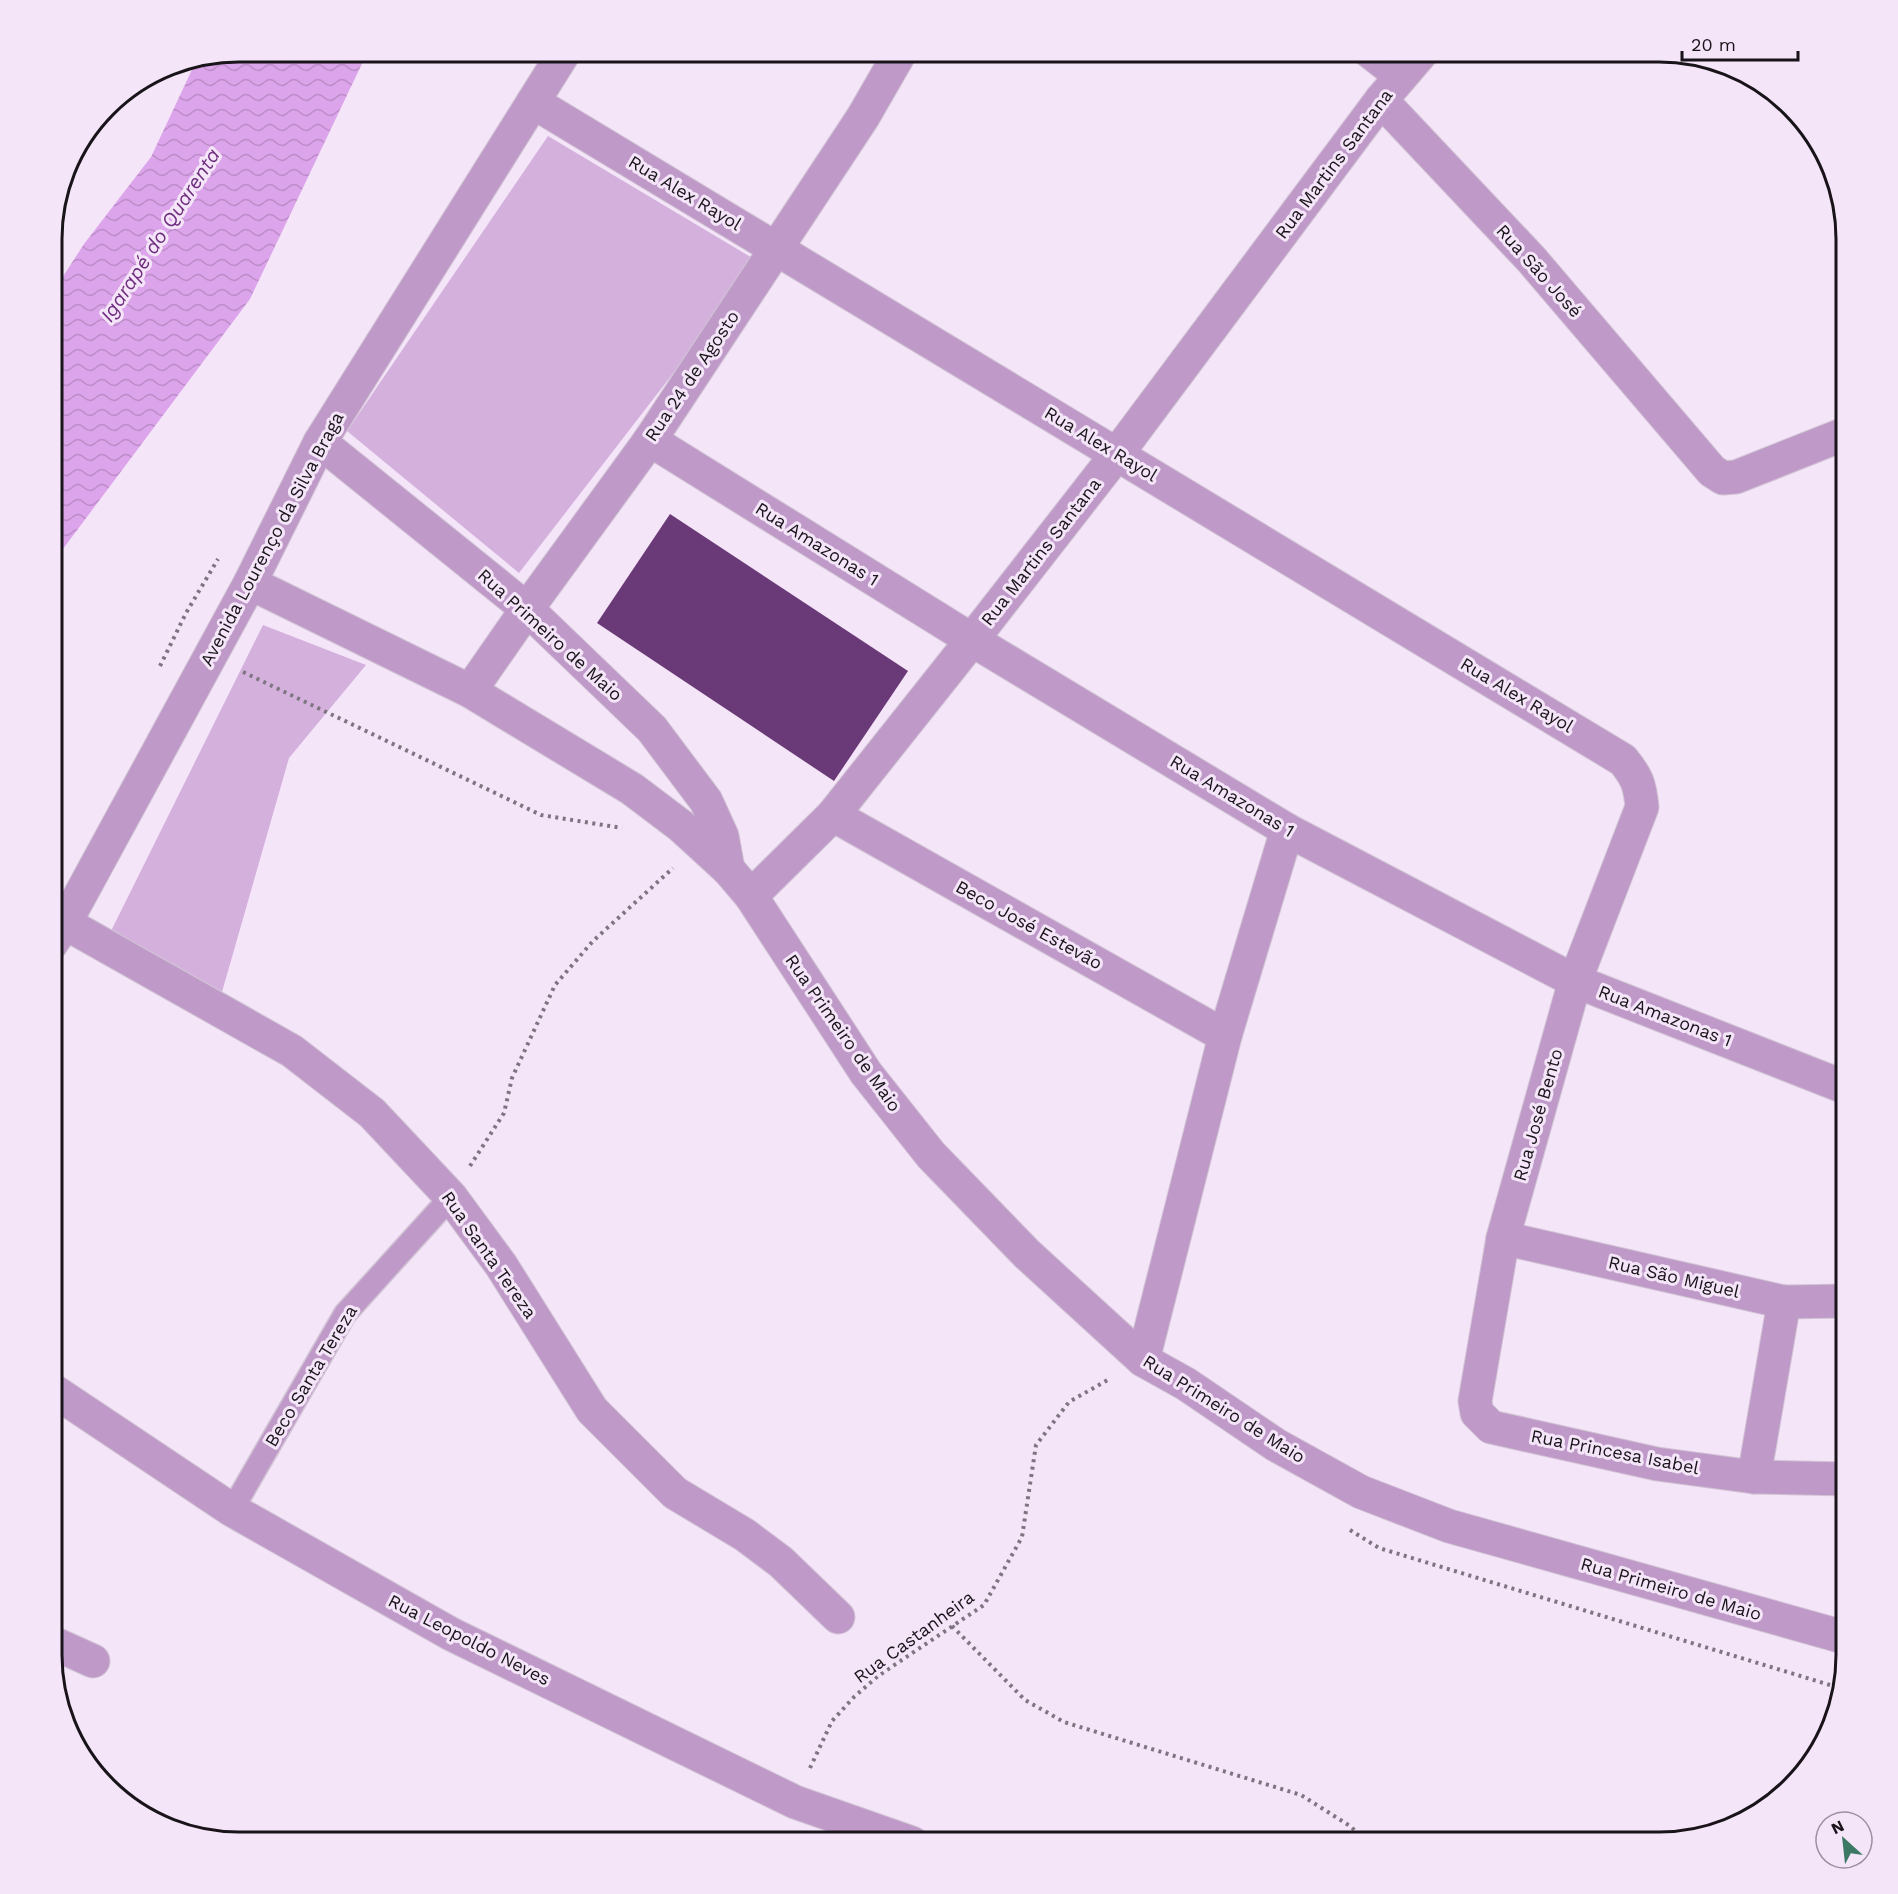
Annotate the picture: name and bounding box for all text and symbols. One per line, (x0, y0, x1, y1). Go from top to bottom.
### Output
scale bar (1682, 24, 1798, 62)
text: 20 m (1691, 34, 1736, 55)
street label: Rua Martins Santana (1271, 85, 1397, 243)
water label: Igarapé do Quarenta (95, 144, 225, 326)
street label: Rua Alex Rayol (625, 151, 746, 235)
street label: Rua São José (1492, 220, 1587, 321)
street label: Rua 24 de Agosto (640, 306, 743, 445)
street label: Rua Alex Rayol (1041, 402, 1162, 486)
street label: Avenida Lourenço da Silva Braga (195, 408, 348, 669)
street label: Rua Martins Santana (976, 474, 1105, 630)
street label: Rua Amazonas 1 (752, 497, 883, 590)
street label: Rua Primeiro de Maio (474, 564, 627, 705)
street label: Rua Alex Rayol (1457, 653, 1578, 737)
street label: Rua Amazonas 1 (1166, 750, 1298, 841)
street label: Beco José Estevão (952, 876, 1106, 974)
street label: Rua Primeiro de Maio (781, 950, 906, 1115)
street label: Rua Amazonas 1 (1596, 980, 1735, 1051)
street label: Rua José Bento (1509, 1046, 1566, 1183)
street label: Rua Santa Tereza (438, 1187, 541, 1323)
street label: Rua São Miguel (1606, 1251, 1742, 1302)
street label: Beco Santa Tereza (260, 1301, 361, 1450)
street label: Rua Primeiro de Maio (1139, 1350, 1309, 1467)
street label: Rua Princesa Isabel (1529, 1425, 1701, 1478)
street label: Rua Primeiro de Maio (1578, 1553, 1764, 1624)
street label: Rua Castanheira (850, 1586, 978, 1687)
street label: Rua Leopoldo Neves (385, 1590, 554, 1689)
north arrow (1814, 1810, 1874, 1870)
text: N (1828, 1816, 1847, 1838)

